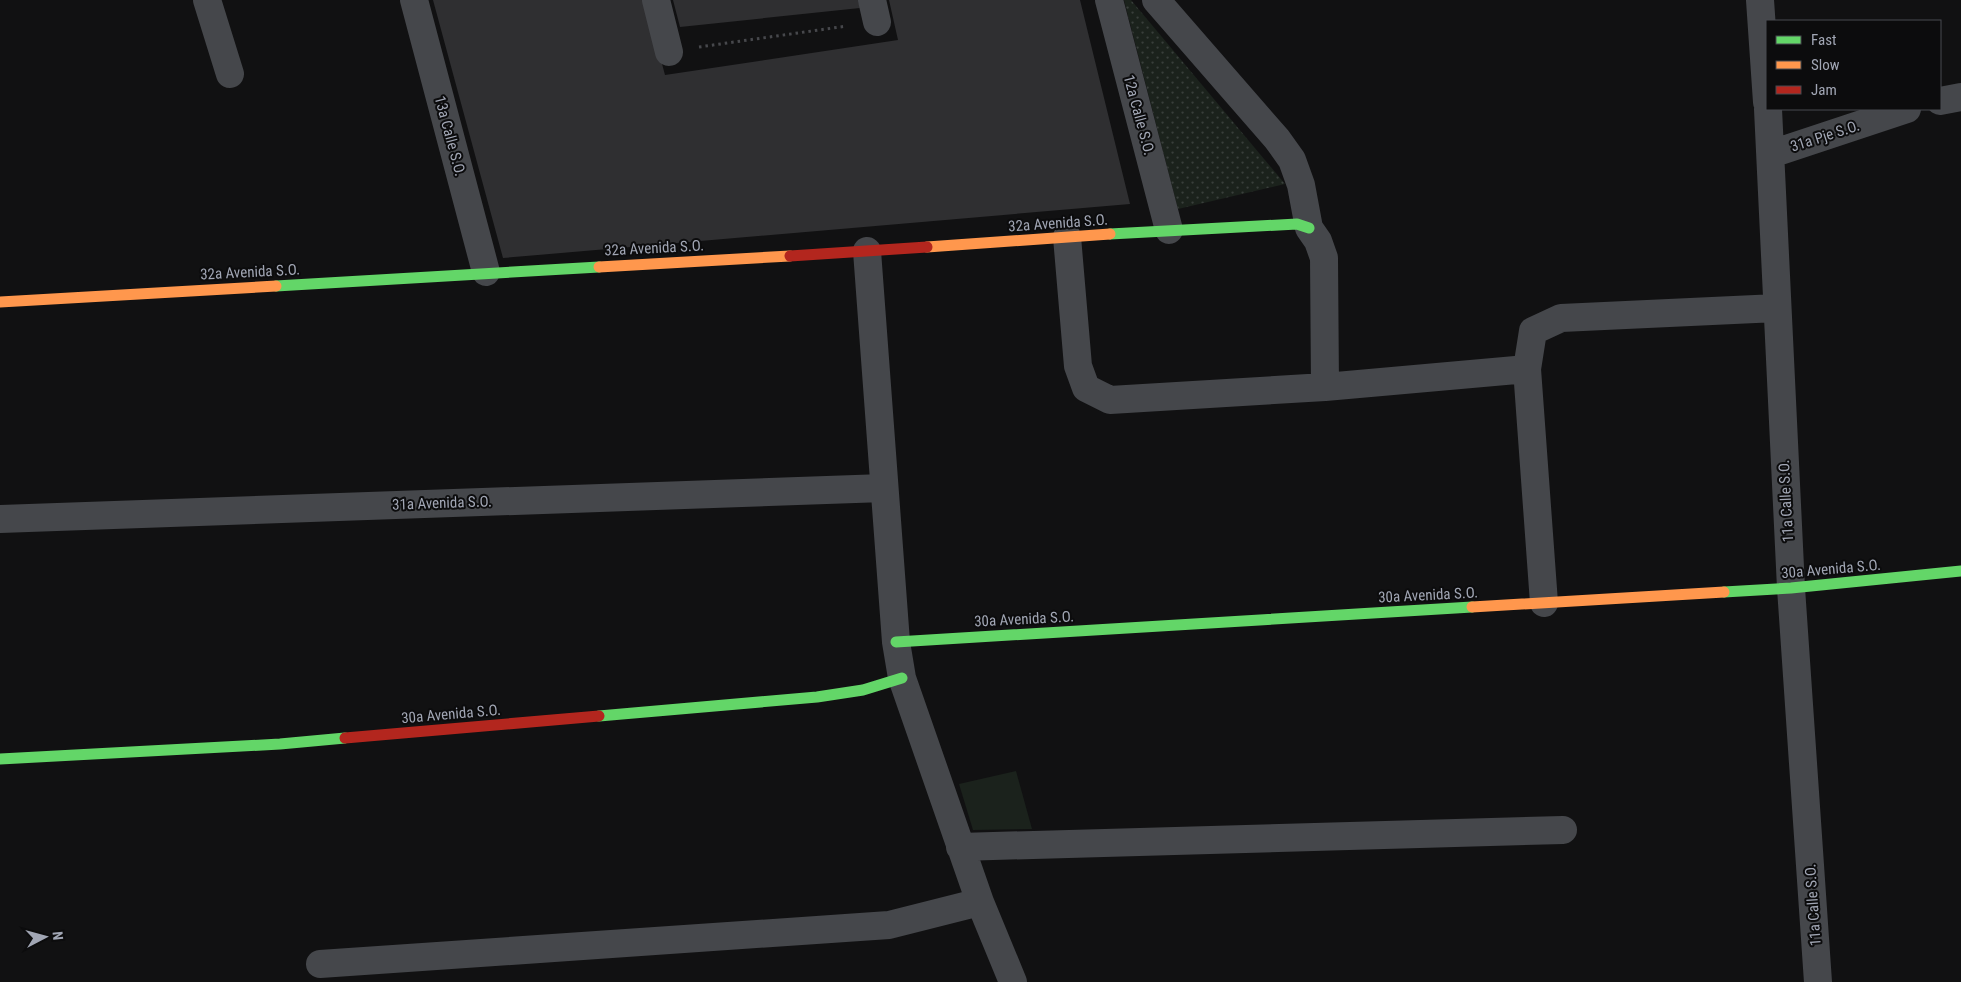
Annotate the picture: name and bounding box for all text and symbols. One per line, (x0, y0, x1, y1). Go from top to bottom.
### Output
legend (1766, 20, 1941, 110)
text: Fast (1811, 31, 1836, 49)
text: Slow (1811, 56, 1840, 74)
street label: 12a Calle S.O. (1120, 73, 1158, 157)
text: Jam (1811, 81, 1837, 99)
street label: 13a Calle S.O. (431, 94, 469, 178)
street label: 31a Pje S.O. (1788, 116, 1862, 156)
street label: 32a Avenida S.O. (1008, 211, 1108, 235)
street label: 32a Avenida S.O. (604, 236, 704, 260)
street label: 32a Avenida S.O. (200, 260, 300, 284)
street label: 11a Calle S.O. (1775, 459, 1797, 543)
street label: 31a Avenida S.O. (392, 492, 492, 514)
street label: 30a Avenida S.O. (1780, 556, 1882, 582)
street label: 30a Avenida S.O. (1378, 583, 1478, 607)
street label: 30a Avenida S.O. (974, 607, 1074, 631)
street label: 30a Avenida S.O. (400, 701, 502, 727)
street label: 11a Calle S.O. (1801, 863, 1825, 947)
north arrow (20, 912, 70, 962)
text: N (50, 931, 66, 941)

